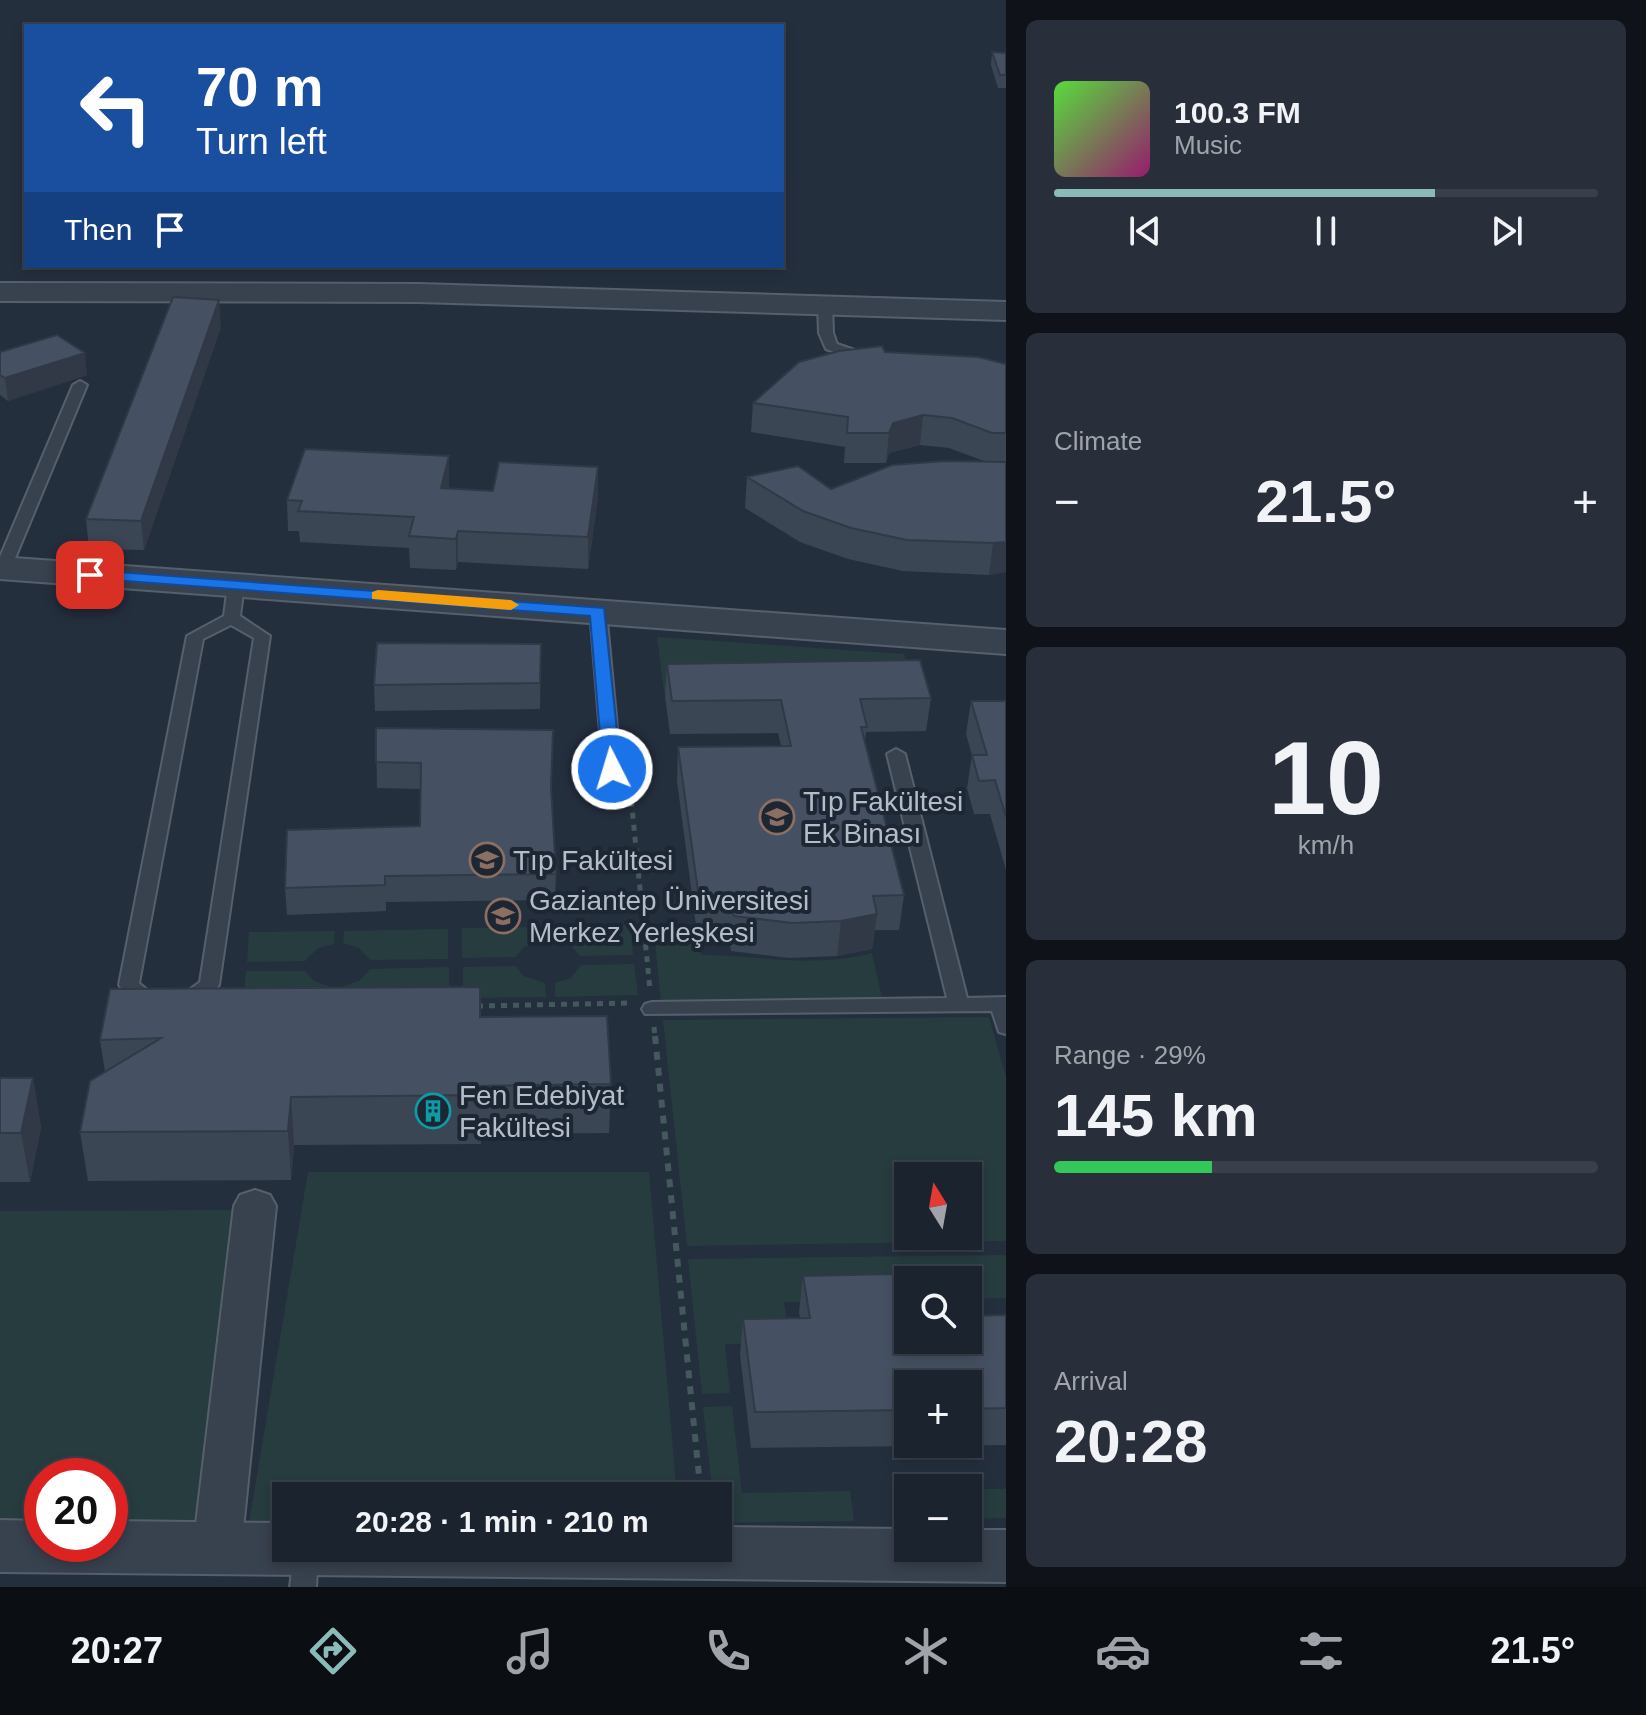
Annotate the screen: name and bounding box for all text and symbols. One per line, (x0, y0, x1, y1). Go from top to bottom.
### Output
text: 70 m (196, 55, 324, 118)
icon: left (64, 56, 168, 160)
text: 100.3 FM (1174, 96, 1301, 129)
text: Turn left (196, 121, 327, 162)
text: Music (1174, 130, 1242, 160)
icon: arrive (148, 208, 192, 252)
icon: previous (1123, 209, 1167, 253)
icon: pause (1304, 209, 1348, 253)
icon: next (1485, 209, 1529, 253)
text: Then (64, 213, 132, 246)
text: Climate (1054, 426, 1142, 456)
text: 21.5° (1256, 468, 1396, 535)
text: − (1054, 477, 1080, 526)
text: + (1572, 477, 1598, 526)
pin (56, 541, 124, 609)
icon: arrive (68, 553, 112, 597)
text: 10 (1268, 720, 1384, 836)
position arrow (570, 727, 654, 811)
place label: Tıp Fakültesi Ek Binası (803, 786, 963, 849)
school or university icon: Tıp Fakültesi Ek Binası (758, 798, 796, 836)
text: km/h (1298, 830, 1354, 860)
school or university icon: Tıp Fakültesi (468, 841, 506, 879)
place label: Tıp Fakültesi (513, 845, 673, 876)
place label: Gaziantep Üniversitesi Merkez Yerleşkesi (529, 885, 809, 948)
school or university icon: Gaziantep Üniversitesi Merkez Yerleşkesi (484, 897, 522, 935)
text: Range · 29% (1054, 1040, 1206, 1070)
place label: Fen Edebiyat Fakültesi (459, 1080, 624, 1143)
text: 145 km (1054, 1082, 1258, 1149)
building icon: Fen Edebiyat Fakültesi (414, 1092, 452, 1130)
north arrow (894, 1162, 982, 1250)
map controls (894, 1162, 982, 1562)
button: search (894, 1266, 982, 1354)
text: Arrival (1054, 1366, 1128, 1396)
button: + (894, 1370, 982, 1458)
text: 20:28 (1054, 1408, 1207, 1475)
speed limit sign: 20 (24, 1458, 128, 1562)
button: − (894, 1474, 982, 1562)
text: 20:28 · 1 min · 210 m (355, 1505, 649, 1538)
icon: directions (305, 1623, 361, 1679)
icon: music (502, 1623, 558, 1679)
icon: phone (700, 1623, 756, 1679)
icon: climate (898, 1623, 954, 1679)
icon: car (1095, 1623, 1151, 1679)
icon: filters (1293, 1623, 1349, 1679)
text: 20:27 (71, 1630, 163, 1671)
text: 21.5° (1491, 1630, 1575, 1671)

